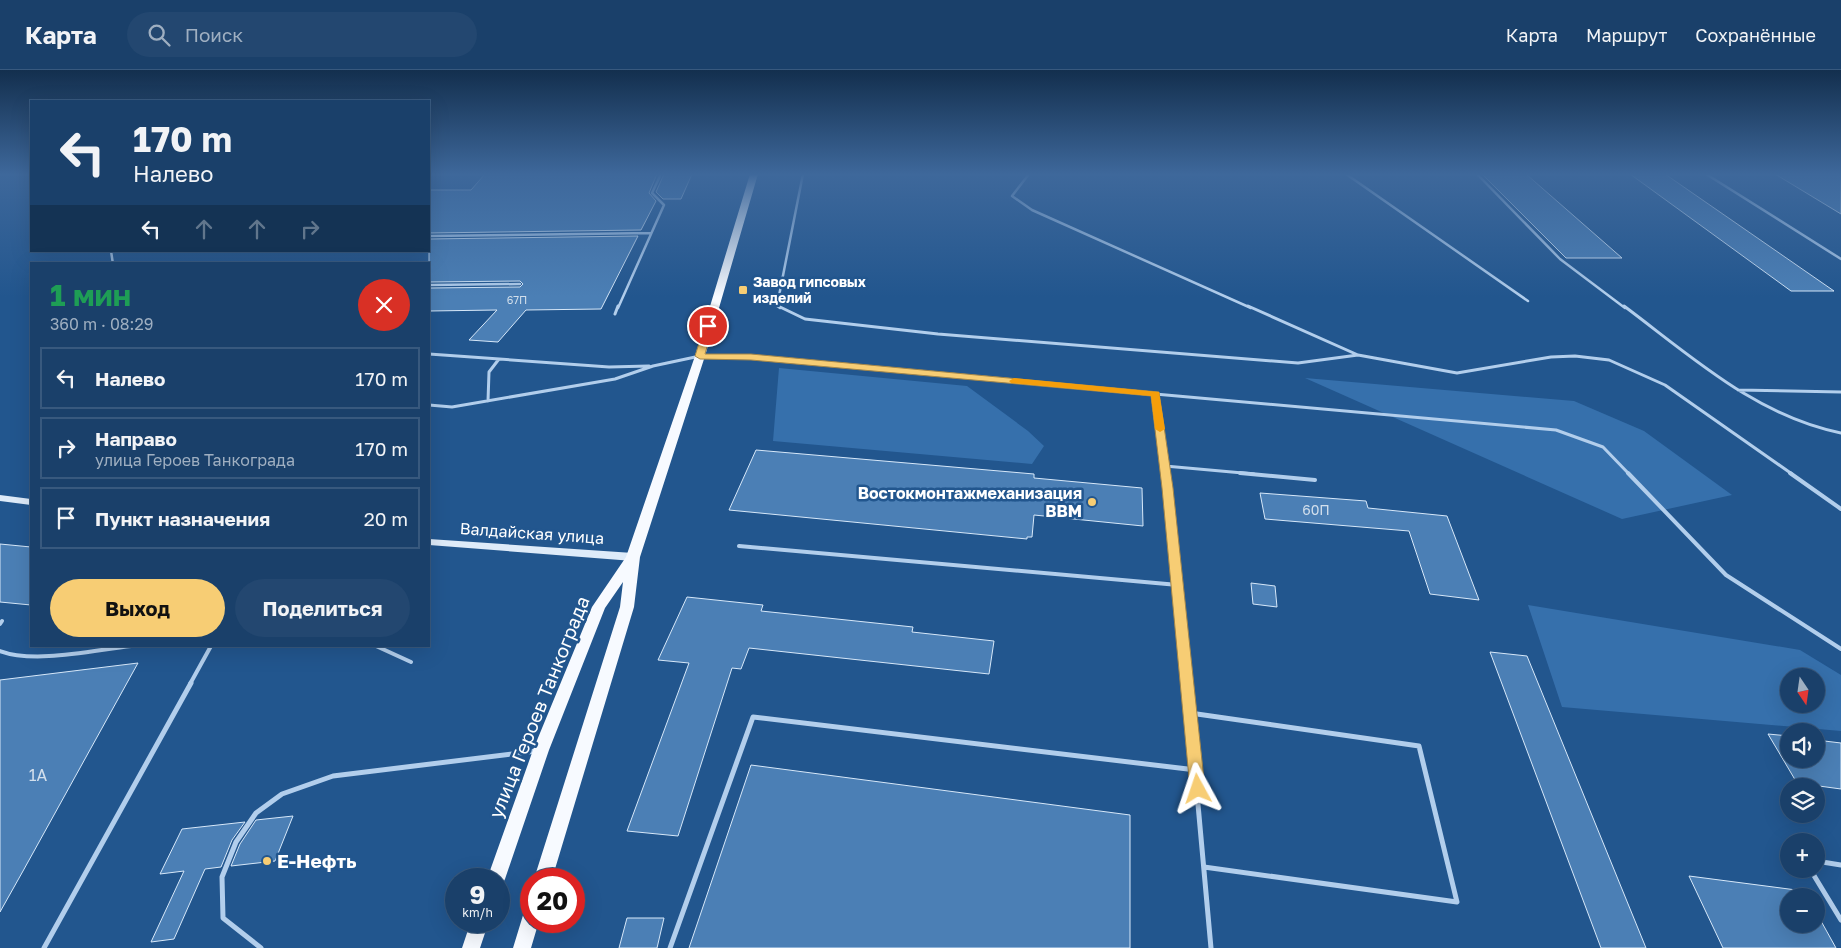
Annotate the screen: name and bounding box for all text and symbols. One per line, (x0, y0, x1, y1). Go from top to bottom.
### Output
search box (127, 12, 477, 57)
text: Карта (25, 20, 97, 49)
icon: search (145, 21, 173, 49)
text: Поиск (185, 23, 243, 46)
text: Карта (1506, 24, 1558, 46)
text: Маршрут (1586, 24, 1667, 46)
text: Сохранённые (1695, 24, 1816, 46)
text: 170 m (133, 118, 232, 160)
icon: left (50, 120, 115, 185)
text: Налево (133, 160, 213, 187)
icon: left (137, 215, 165, 243)
icon: ahead (190, 215, 218, 243)
icon: ahead (243, 215, 271, 243)
icon: right (296, 215, 324, 243)
place label: Завод гипсовых изделий (753, 273, 866, 306)
text: 1 мин (50, 277, 131, 313)
button: close (358, 279, 410, 331)
marker: Завод гипсовых изделий (737, 284, 749, 296)
house number: 67П (507, 293, 527, 306)
pin (687, 305, 729, 347)
icon: arrive (694, 312, 722, 340)
text: 360 m · 08:29 (50, 314, 153, 334)
icon: left (52, 364, 80, 392)
text: Налево (95, 367, 165, 390)
text: 170 m (355, 367, 408, 390)
text: Направо (95, 427, 177, 450)
icon: right (52, 434, 80, 462)
text: 170 m (355, 437, 408, 460)
text: улица Героев Танкограда (95, 450, 295, 470)
place label: Востокмонтажмеханизация ВВМ (858, 483, 1082, 521)
marker: Востокмонтажмеханизация ВВМ (1086, 496, 1098, 508)
house number: 60П (1302, 501, 1330, 518)
icon: arrive (52, 504, 80, 532)
text: Пункт назначения (95, 507, 270, 530)
text: 20 m (364, 507, 408, 530)
street label: Валдайская улица (459, 518, 605, 548)
button: Выход (50, 579, 225, 637)
button: Поделиться (235, 579, 410, 637)
street label: улица Героев Танкограда (483, 592, 594, 821)
north arrow (1780, 668, 1825, 712)
map controls (1780, 668, 1825, 933)
button: sound (1780, 723, 1825, 768)
position arrow (1171, 762, 1223, 814)
house number: 1А (29, 765, 48, 785)
button: layers (1780, 778, 1825, 823)
button: + (1780, 833, 1825, 878)
place label: E-Нефть (277, 849, 357, 872)
marker: E-Нефть (261, 855, 273, 867)
speed limit sign: 20 (520, 868, 585, 933)
text: 9 (470, 879, 485, 910)
button: − (1780, 888, 1825, 933)
text: km/h (462, 905, 493, 920)

